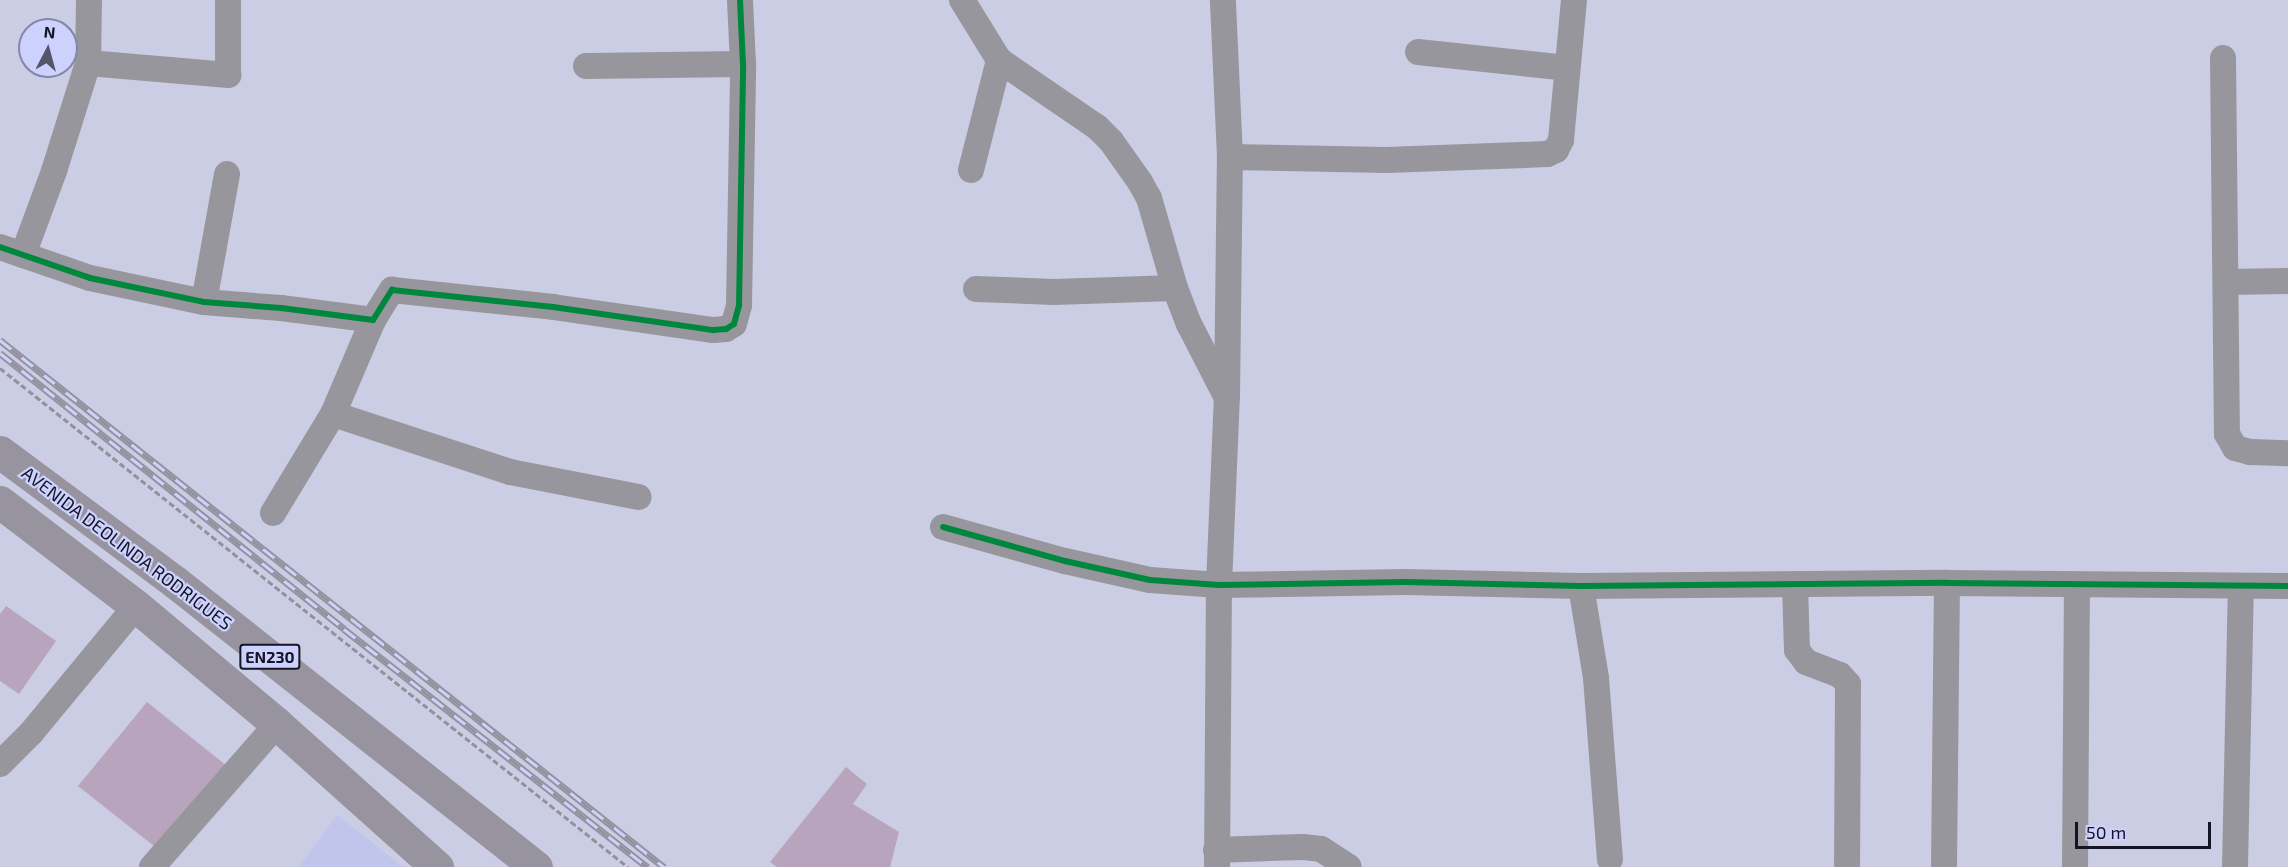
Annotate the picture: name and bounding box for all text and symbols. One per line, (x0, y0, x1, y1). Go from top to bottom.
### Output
north arrow (18, 18, 78, 78)
text: N (43, 22, 56, 42)
street label: AVENIDA DEOLINDA RODRIGUES (17, 462, 237, 634)
road number: EN230 (238, 644, 302, 670)
scale bar (2078, 810, 2214, 848)
text: 50 m (2086, 821, 2126, 843)

